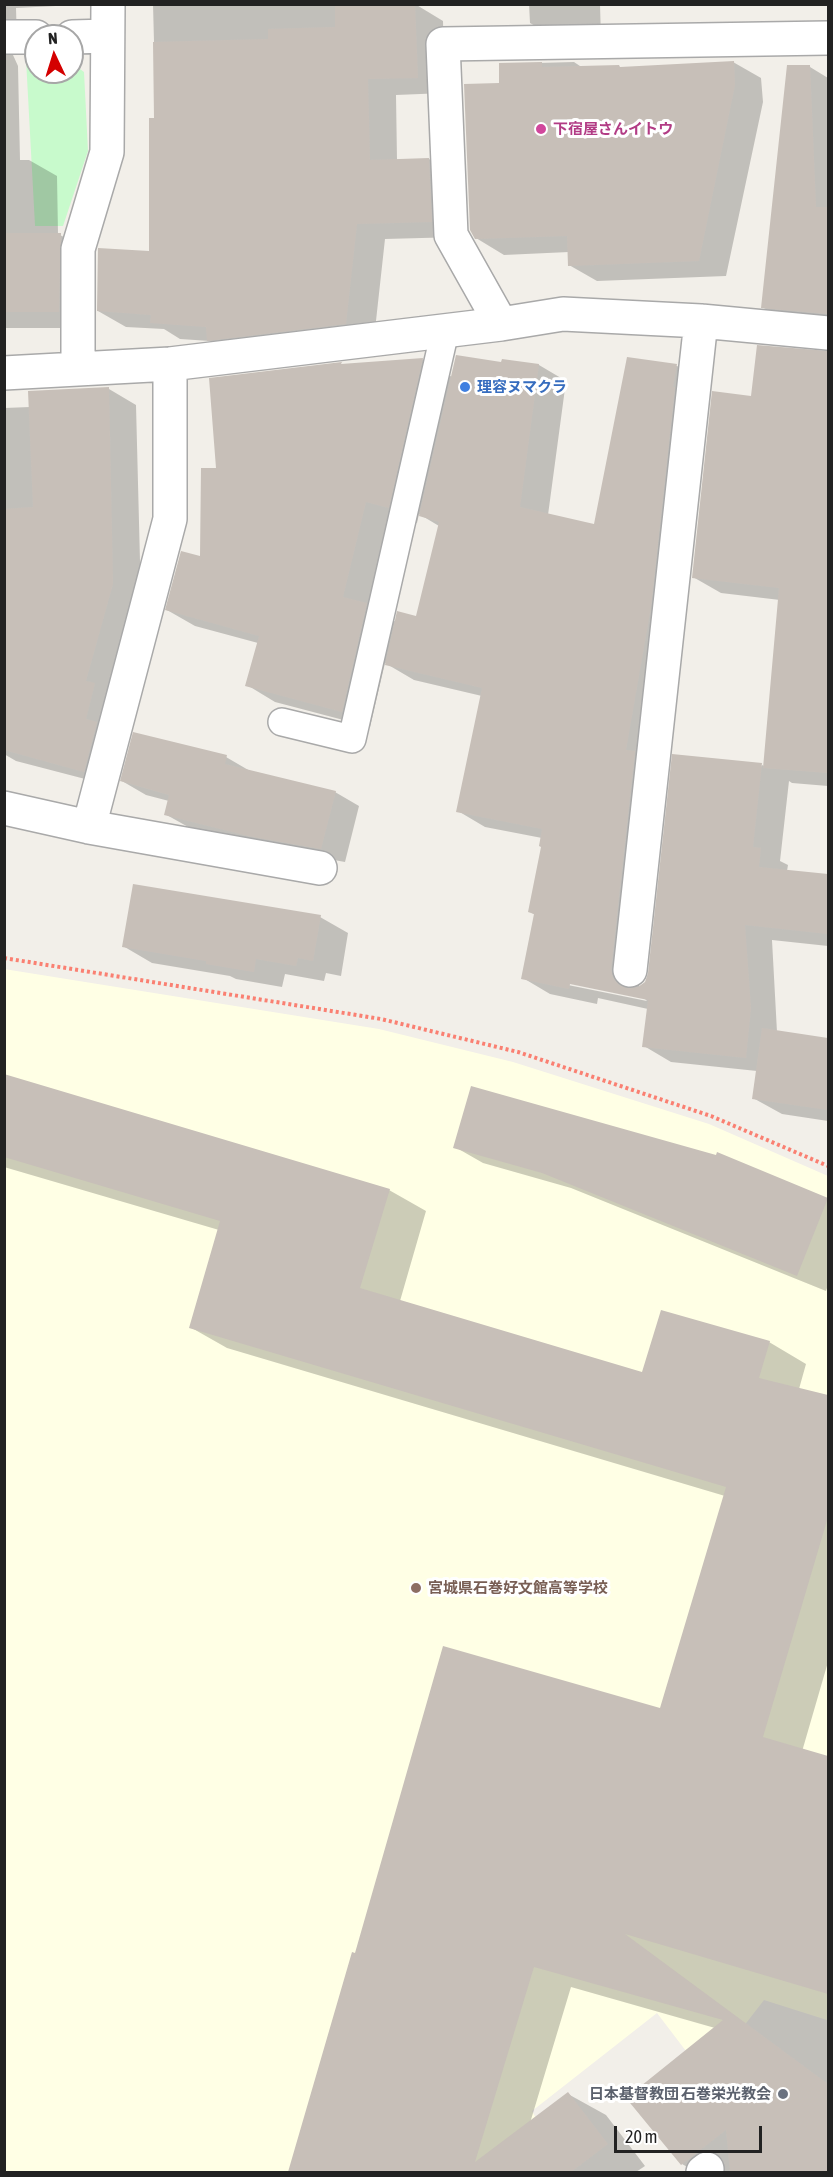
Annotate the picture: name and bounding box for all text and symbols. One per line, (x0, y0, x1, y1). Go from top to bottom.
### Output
north arrow (24, 24, 84, 84)
text: N (48, 29, 58, 47)
place label: 下宿屋さんイトウ (553, 120, 673, 138)
marker: 下宿屋さんイトウ (534, 122, 548, 136)
place label: 理容ヌマクラ (477, 378, 567, 396)
marker: 理容ヌマクラ (458, 380, 472, 394)
place label: 宮城県石巻好文館高等学校 (428, 1579, 608, 1597)
marker: 宮城県石巻好文館高等学校 (409, 1581, 423, 1595)
place label: 日本基督教団 石巻栄光教会 (589, 2085, 771, 2103)
marker: 日本基督教団 石巻栄光教会 (776, 2087, 790, 2101)
scale bar (617, 2114, 766, 2152)
text: 20 m (625, 2126, 657, 2147)

